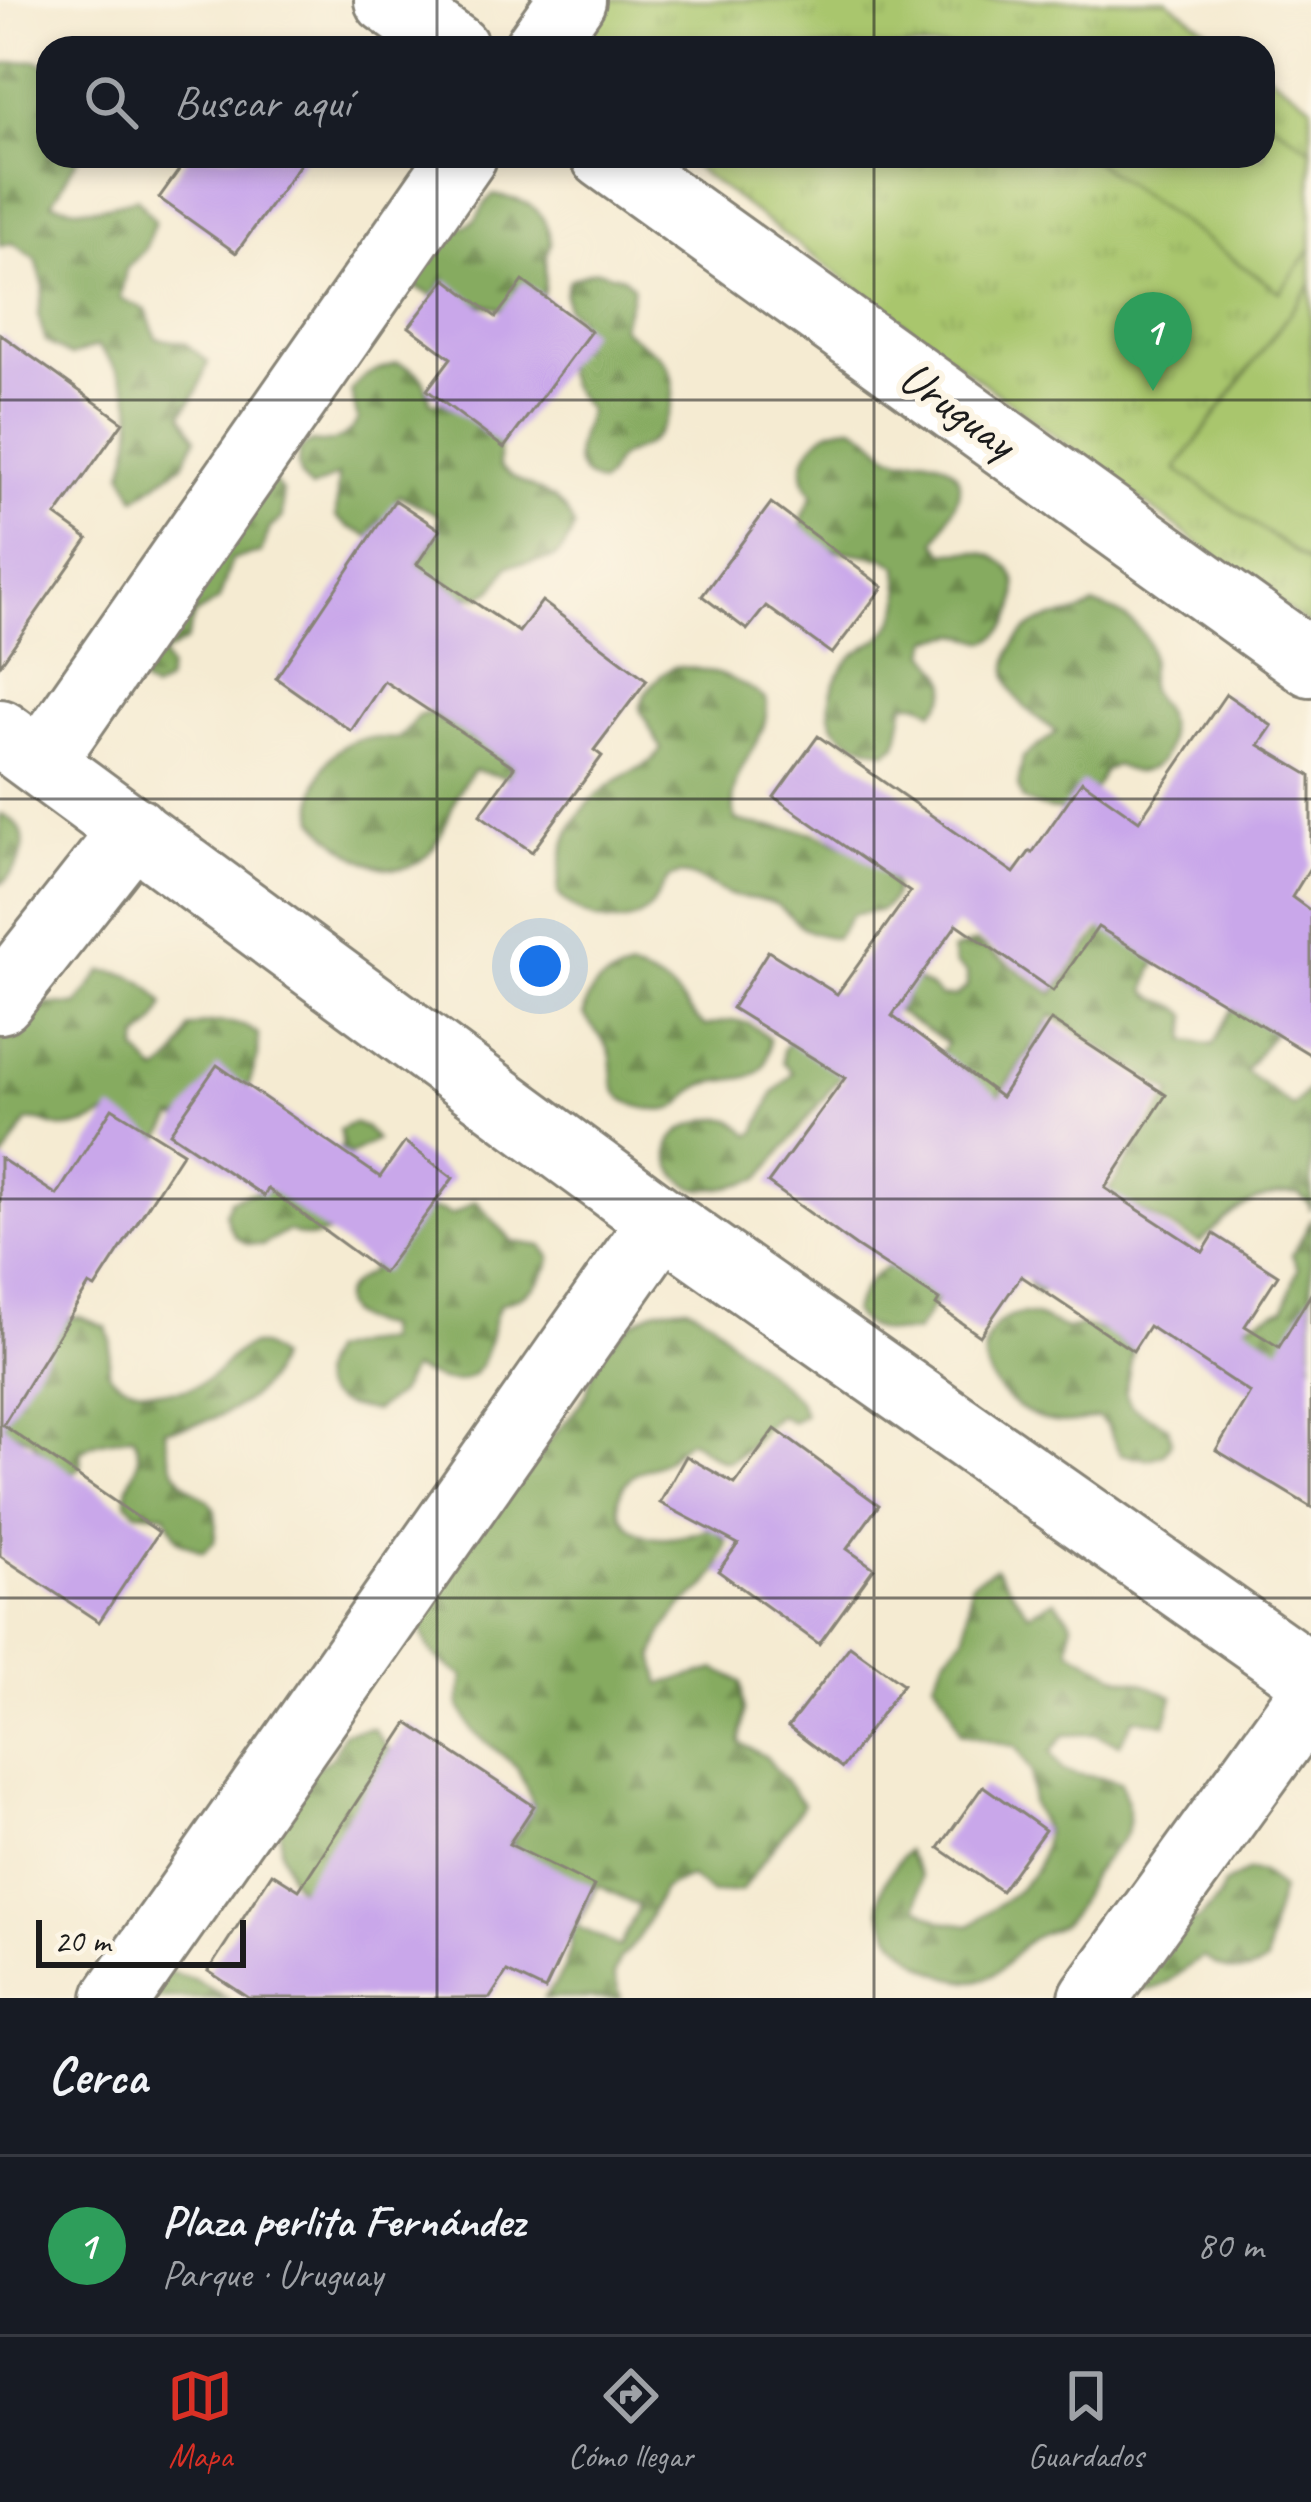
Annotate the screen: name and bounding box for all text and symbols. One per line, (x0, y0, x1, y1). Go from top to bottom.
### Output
search box (36, 36, 1275, 168)
icon: search (78, 69, 144, 135)
text: Buscar aquí (174, 74, 350, 131)
pin: 1 (1114, 292, 1192, 391)
street label: Uruguay (888, 347, 1031, 473)
your location (510, 936, 570, 996)
scale bar (36, 1914, 246, 1967)
text: 20 m (54, 1920, 110, 1962)
text: Cerca (48, 2044, 147, 2108)
text: Plaza perlita Fernández (162, 2193, 525, 2250)
text: 1 (78, 2221, 96, 2270)
text: 80 m (1197, 2221, 1263, 2270)
text: Parque · Uruguay (162, 2250, 383, 2299)
tab: Mapa (167, 2363, 233, 2477)
tab: Cómo llegar (568, 2363, 693, 2477)
tab: Guardados (1028, 2363, 1144, 2477)

